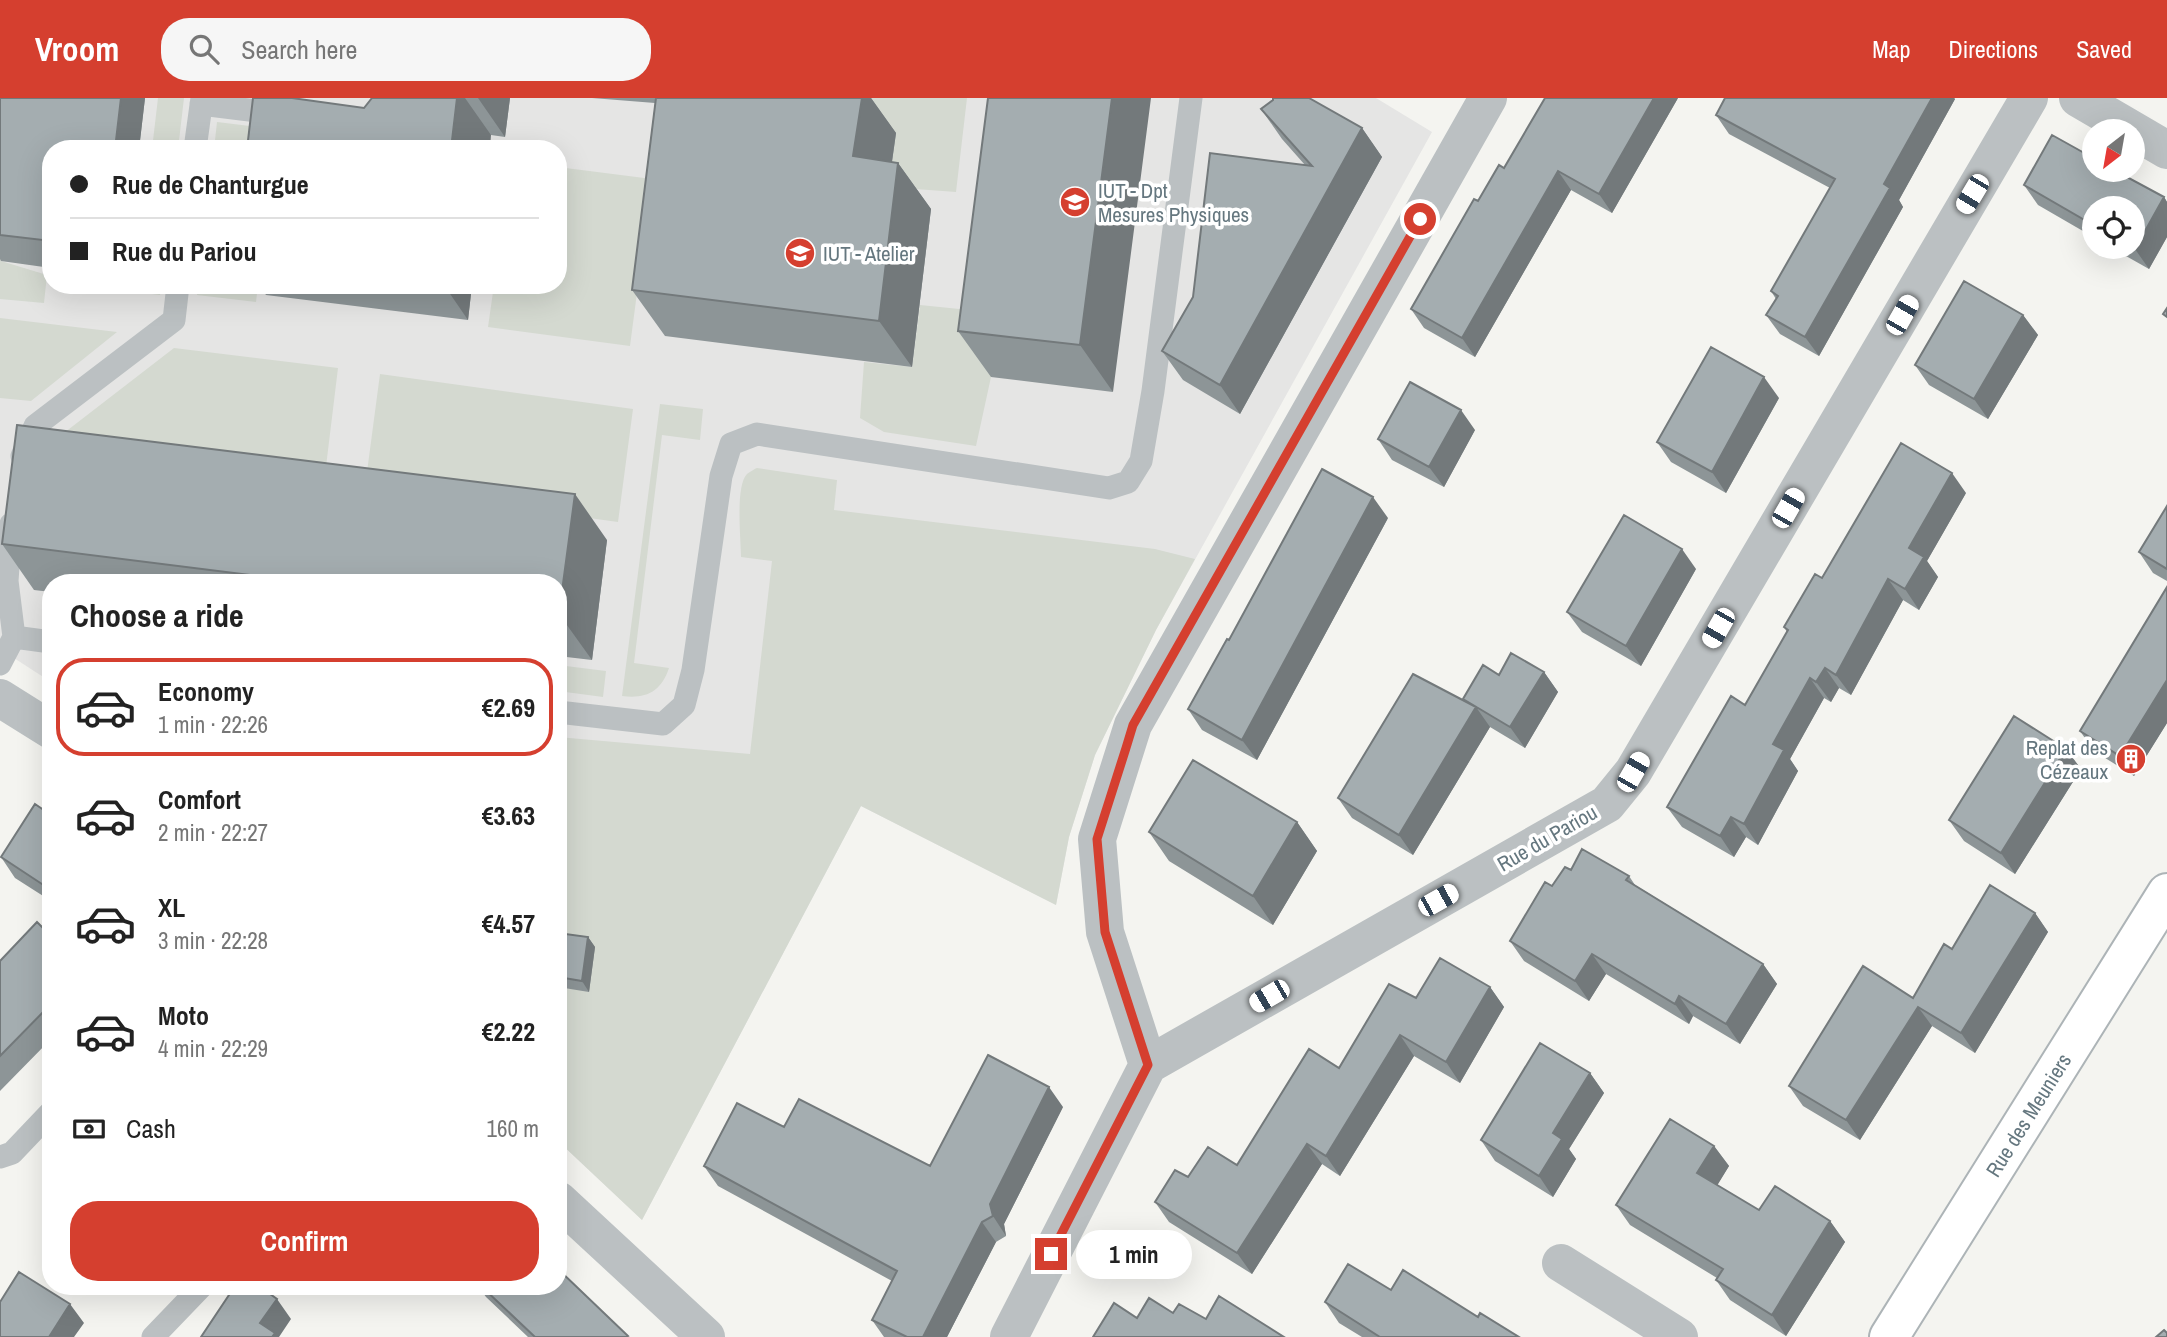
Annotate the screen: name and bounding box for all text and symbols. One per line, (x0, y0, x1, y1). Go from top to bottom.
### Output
search box (161, 18, 651, 81)
text: Vroom (35, 27, 119, 71)
icon: search (185, 30, 223, 68)
text: Search here (241, 32, 357, 67)
text: Map (1872, 33, 1910, 65)
text: Directions (1948, 33, 2038, 65)
text: Saved (2076, 33, 2132, 65)
north arrow (2082, 119, 2146, 182)
map controls (2082, 119, 2145, 259)
text: Rue de Chanturgue (112, 167, 309, 202)
car (1953, 171, 1992, 217)
place label: IUT - Dpt Mesures Physiques (1098, 176, 1249, 229)
school or university icon: IUT - Dpt Mesures Physiques (1058, 185, 1092, 219)
button: locate (2082, 196, 2145, 259)
route start (1404, 203, 1436, 235)
text: Rue du Pariou (112, 234, 257, 269)
school or university icon: IUT - Atelier (783, 236, 817, 270)
place label: IUT - Atelier (823, 239, 915, 268)
car (1883, 292, 1922, 338)
car (1769, 485, 1808, 531)
text: Choose a ride (70, 594, 244, 637)
car (1699, 605, 1738, 651)
text: Economy (158, 674, 254, 709)
icon: car (74, 676, 137, 739)
text: €2.69 (482, 690, 535, 725)
text: 1 min · 22:26 (158, 709, 268, 740)
place label: Replat des Cézeaux (2026, 733, 2108, 786)
building icon: Replat des Cézeaux (2114, 742, 2148, 776)
car (1614, 749, 1653, 795)
text: Comfort (158, 782, 241, 817)
icon: car (74, 784, 137, 847)
text: €3.63 (482, 798, 535, 833)
street label: Rue du Pariou (1492, 798, 1602, 878)
text: 2 min · 22:27 (158, 817, 268, 848)
car (1415, 881, 1462, 919)
text: XL (158, 890, 185, 925)
icon: car (74, 892, 137, 955)
text: €4.57 (482, 906, 535, 941)
text: 3 min · 22:28 (158, 925, 268, 956)
car (1246, 976, 1293, 1016)
text: Moto (158, 998, 209, 1033)
icon: car (74, 1000, 137, 1063)
text: €2.22 (482, 1014, 535, 1049)
text: 4 min · 22:29 (158, 1033, 268, 1064)
street label: Rue des Meuniers (1978, 1048, 2078, 1182)
icon: cash (70, 1110, 108, 1148)
text: Cash (126, 1111, 176, 1146)
text: 160 m (487, 1113, 539, 1144)
button: Confirm (70, 1201, 539, 1281)
callout: 1 min (1076, 1230, 1191, 1278)
route end (1035, 1238, 1067, 1270)
text: 1 min (1109, 1239, 1159, 1270)

